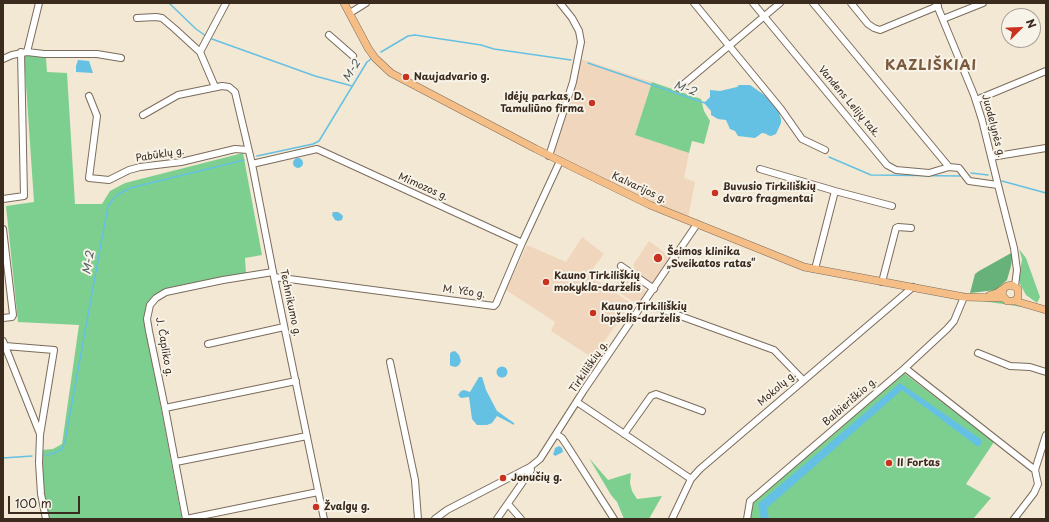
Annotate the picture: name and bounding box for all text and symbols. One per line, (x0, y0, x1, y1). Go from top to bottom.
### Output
north arrow (1001, 8, 1041, 48)
text: N (1022, 16, 1041, 31)
water label: M-2 (340, 58, 364, 84)
district label: KAZLIŠKIAI (886, 58, 976, 74)
street label: Vandens Lelijų tak. (816, 64, 882, 140)
place label: Naujadvario g. (414, 71, 489, 83)
marker: Naujadvario g. (401, 72, 411, 82)
water label: M-2 (672, 79, 698, 99)
place label: Idėjų parkas, D. Tamuliūno firma (500, 91, 584, 114)
street label: Juodelynės g. (979, 93, 1007, 159)
marker: Idėjų parkas, D. Tamuliūno firma (587, 98, 597, 108)
street label: Pabūklų g. (135, 145, 185, 165)
street label: Kalvarijos g. (610, 170, 668, 206)
street label: Mimozos g. (396, 171, 450, 203)
place label: Buvusio Tirkiliškių dvaro fragmentai (723, 181, 816, 204)
marker: Buvusio Tirkiliškių dvaro fragmentai (710, 188, 720, 198)
place label: Šeimos klinika „Sveikatos ratas“ (667, 246, 755, 270)
water label: M-2 (80, 250, 98, 276)
marker: Šeimos klinika „Sveikatos ratas“ (652, 252, 664, 264)
street label: Technikumo g. (277, 268, 303, 338)
place label: Kauno Tirkiliškių mokykla-darželis (554, 270, 641, 294)
marker: Kauno Tirkiliškių mokykla-darželis (541, 277, 551, 287)
street label: M. Yčo g. (442, 283, 486, 301)
place label: Kauno Tirkiliškių lopšelis-darželis (601, 301, 687, 324)
marker: Kauno Tirkiliškių lopšelis-darželis (588, 308, 598, 318)
street label: J. Čapliko g. (153, 316, 175, 378)
street label: Tirkiliškių g. (567, 339, 611, 395)
street label: Mokolų g. (755, 369, 799, 409)
street label: Balbieriškio g. (821, 375, 879, 429)
place label: II Fortas (897, 457, 940, 469)
marker: II Fortas (884, 458, 894, 468)
place label: Jonučių g. (511, 472, 562, 484)
marker: Jonučių g. (498, 473, 508, 483)
scale bar (10, 488, 82, 514)
text: 100 m (15, 494, 52, 512)
place label: Žvalgų g. (324, 501, 370, 513)
marker: Žvalgų g. (311, 502, 321, 512)

